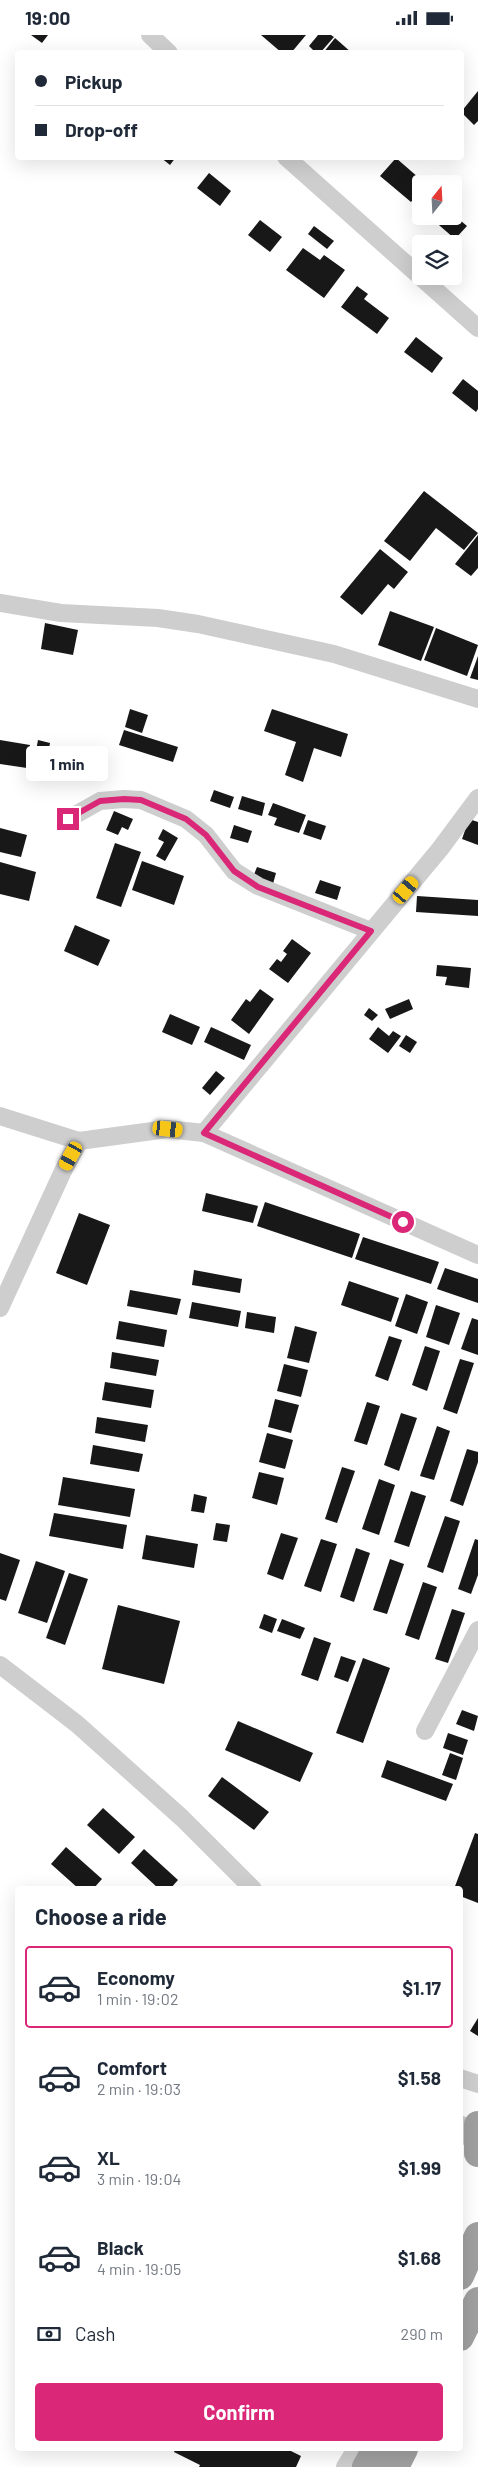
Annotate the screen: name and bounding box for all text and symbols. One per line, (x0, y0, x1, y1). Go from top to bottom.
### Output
text: 19:00 (25, 6, 70, 29)
text: Pickup (65, 70, 123, 93)
text: Drop-off (65, 118, 138, 141)
north arrow (412, 175, 462, 225)
map controls (412, 175, 462, 285)
button: layers (412, 235, 462, 285)
callout: 1 min (27, 747, 109, 781)
text: 1 min (49, 754, 85, 773)
route end (57, 808, 79, 830)
car (390, 874, 421, 906)
car (152, 1120, 183, 1138)
car (57, 1139, 84, 1173)
route start (392, 1211, 414, 1233)
text: Choose a ride (35, 1903, 167, 1929)
icon: car (37, 1965, 82, 2010)
text: Economy (97, 1966, 175, 1989)
text: $1.17 (402, 1976, 441, 1999)
text: 1 min · 19:02 (97, 1989, 178, 2008)
icon: car (37, 2055, 82, 2100)
text: Comfort (97, 2056, 167, 2079)
text: $1.58 (398, 2066, 441, 2089)
text: 2 min · 19:03 (97, 2079, 181, 2098)
icon: car (37, 2145, 82, 2190)
text: XL (97, 2146, 120, 2169)
text: $1.99 (398, 2156, 441, 2179)
text: 3 min · 19:04 (97, 2169, 181, 2188)
icon: car (37, 2235, 82, 2280)
text: Black (97, 2236, 144, 2259)
text: $1.68 (398, 2246, 441, 2269)
text: 4 min · 19:05 (97, 2259, 181, 2278)
icon: cash (35, 2320, 63, 2348)
text: Cash (75, 2322, 116, 2345)
text: 290 m (401, 2324, 443, 2343)
button: Confirm (35, 2383, 443, 2441)

